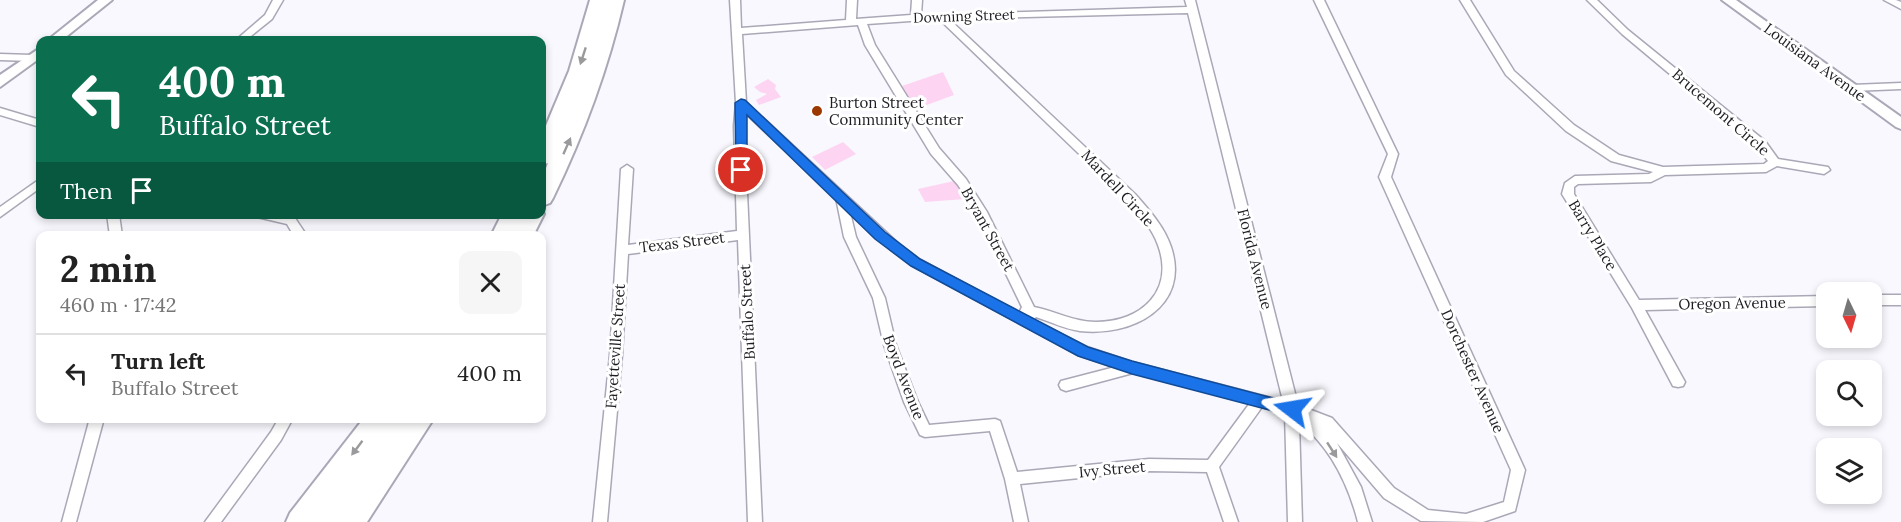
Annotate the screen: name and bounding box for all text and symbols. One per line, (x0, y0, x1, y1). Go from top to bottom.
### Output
street label: Downing Street (913, 5, 1016, 27)
street label: Louisiana Avenue (1760, 19, 1870, 105)
one-way arrow (578, 47, 587, 65)
text: 400 m (159, 55, 285, 109)
icon: left (60, 60, 138, 138)
street label: Brucemont Circle (1668, 65, 1774, 159)
place label: Burton Street Community Center (829, 93, 964, 129)
marker: Burton Street Community Center (810, 104, 824, 118)
text: Buffalo Street (159, 108, 331, 142)
one-way arrow (562, 137, 571, 154)
pin (715, 144, 766, 195)
street label: Mardell Circle (1078, 146, 1158, 230)
icon: arrive (724, 153, 757, 186)
icon: arrive (125, 174, 158, 207)
text: Then (60, 177, 113, 205)
street label: Bryant Street (957, 184, 1019, 274)
street label: Barry Place (1565, 196, 1621, 274)
street label: Florida Avenue (1233, 207, 1277, 311)
street label: Texas Street (638, 227, 726, 257)
text: 2 min (60, 246, 157, 292)
button: close (459, 251, 522, 314)
street label: Buffalo Street (735, 264, 759, 360)
north arrow (1816, 282, 1882, 348)
map controls (1816, 282, 1882, 504)
street label: Fayetteville Street (601, 283, 629, 409)
text: 460 m · 17:42 (60, 292, 177, 317)
street label: Oregon Avenue (1678, 293, 1786, 313)
street label: Dorchester Avenue (1437, 306, 1509, 436)
street label: Boyd Avenue (879, 332, 929, 422)
text: Turn left (111, 347, 205, 375)
icon: left (60, 357, 93, 390)
text: 400 m (457, 359, 522, 387)
button: search (1816, 360, 1882, 426)
text: Buffalo Street (111, 375, 238, 400)
position arrow (1260, 377, 1324, 441)
button: layers (1816, 438, 1882, 504)
one-way arrow (352, 441, 364, 456)
one-way arrow (1327, 442, 1338, 458)
street label: Ivy Street (1078, 457, 1146, 481)

